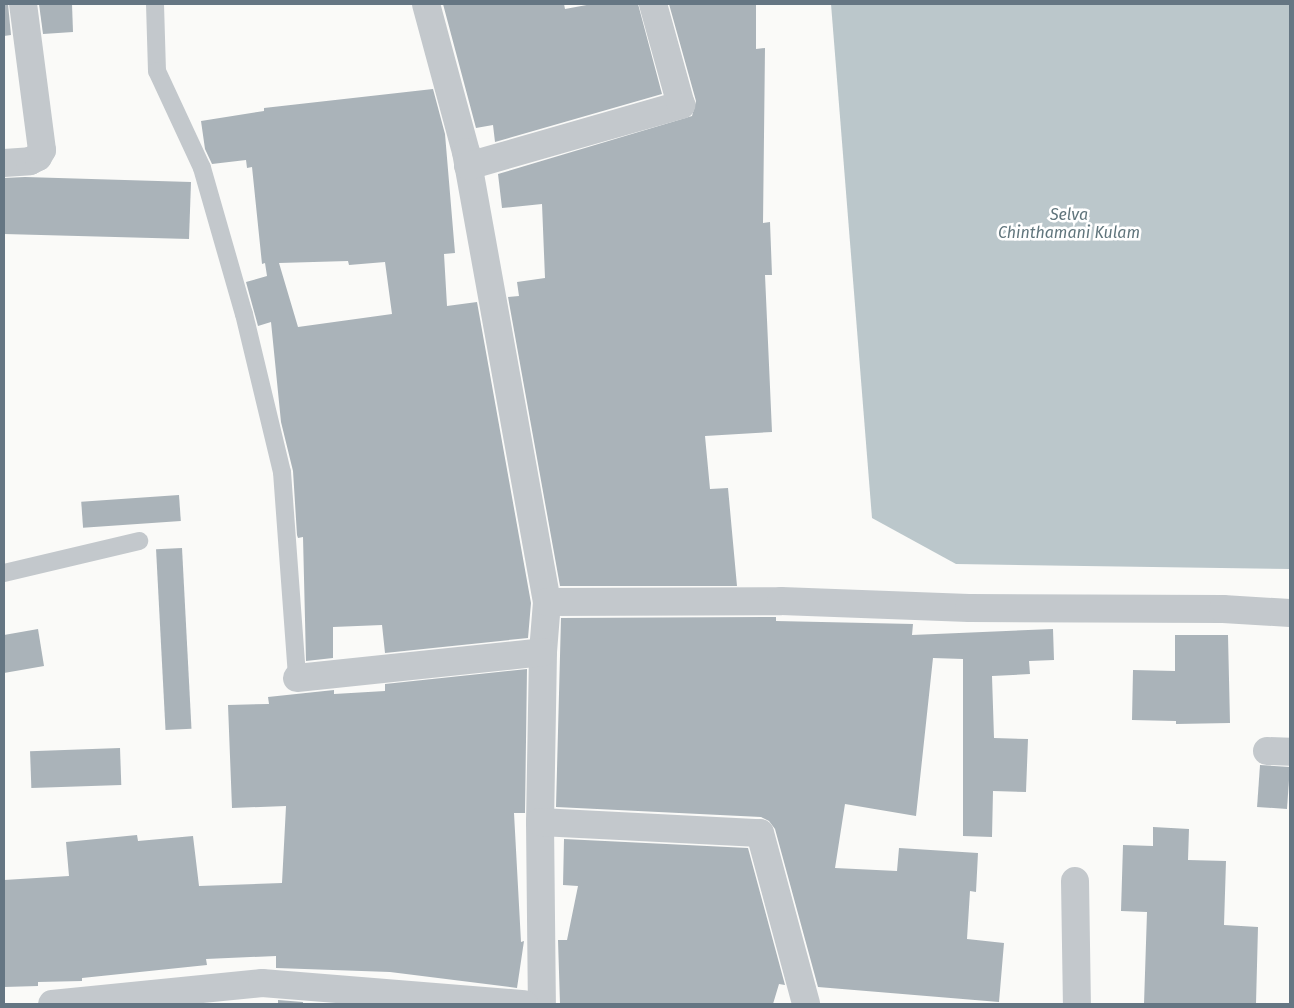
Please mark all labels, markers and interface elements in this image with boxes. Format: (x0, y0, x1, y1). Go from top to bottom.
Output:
water label: Selva Chinthamani Kulam (998, 205, 1140, 243)

